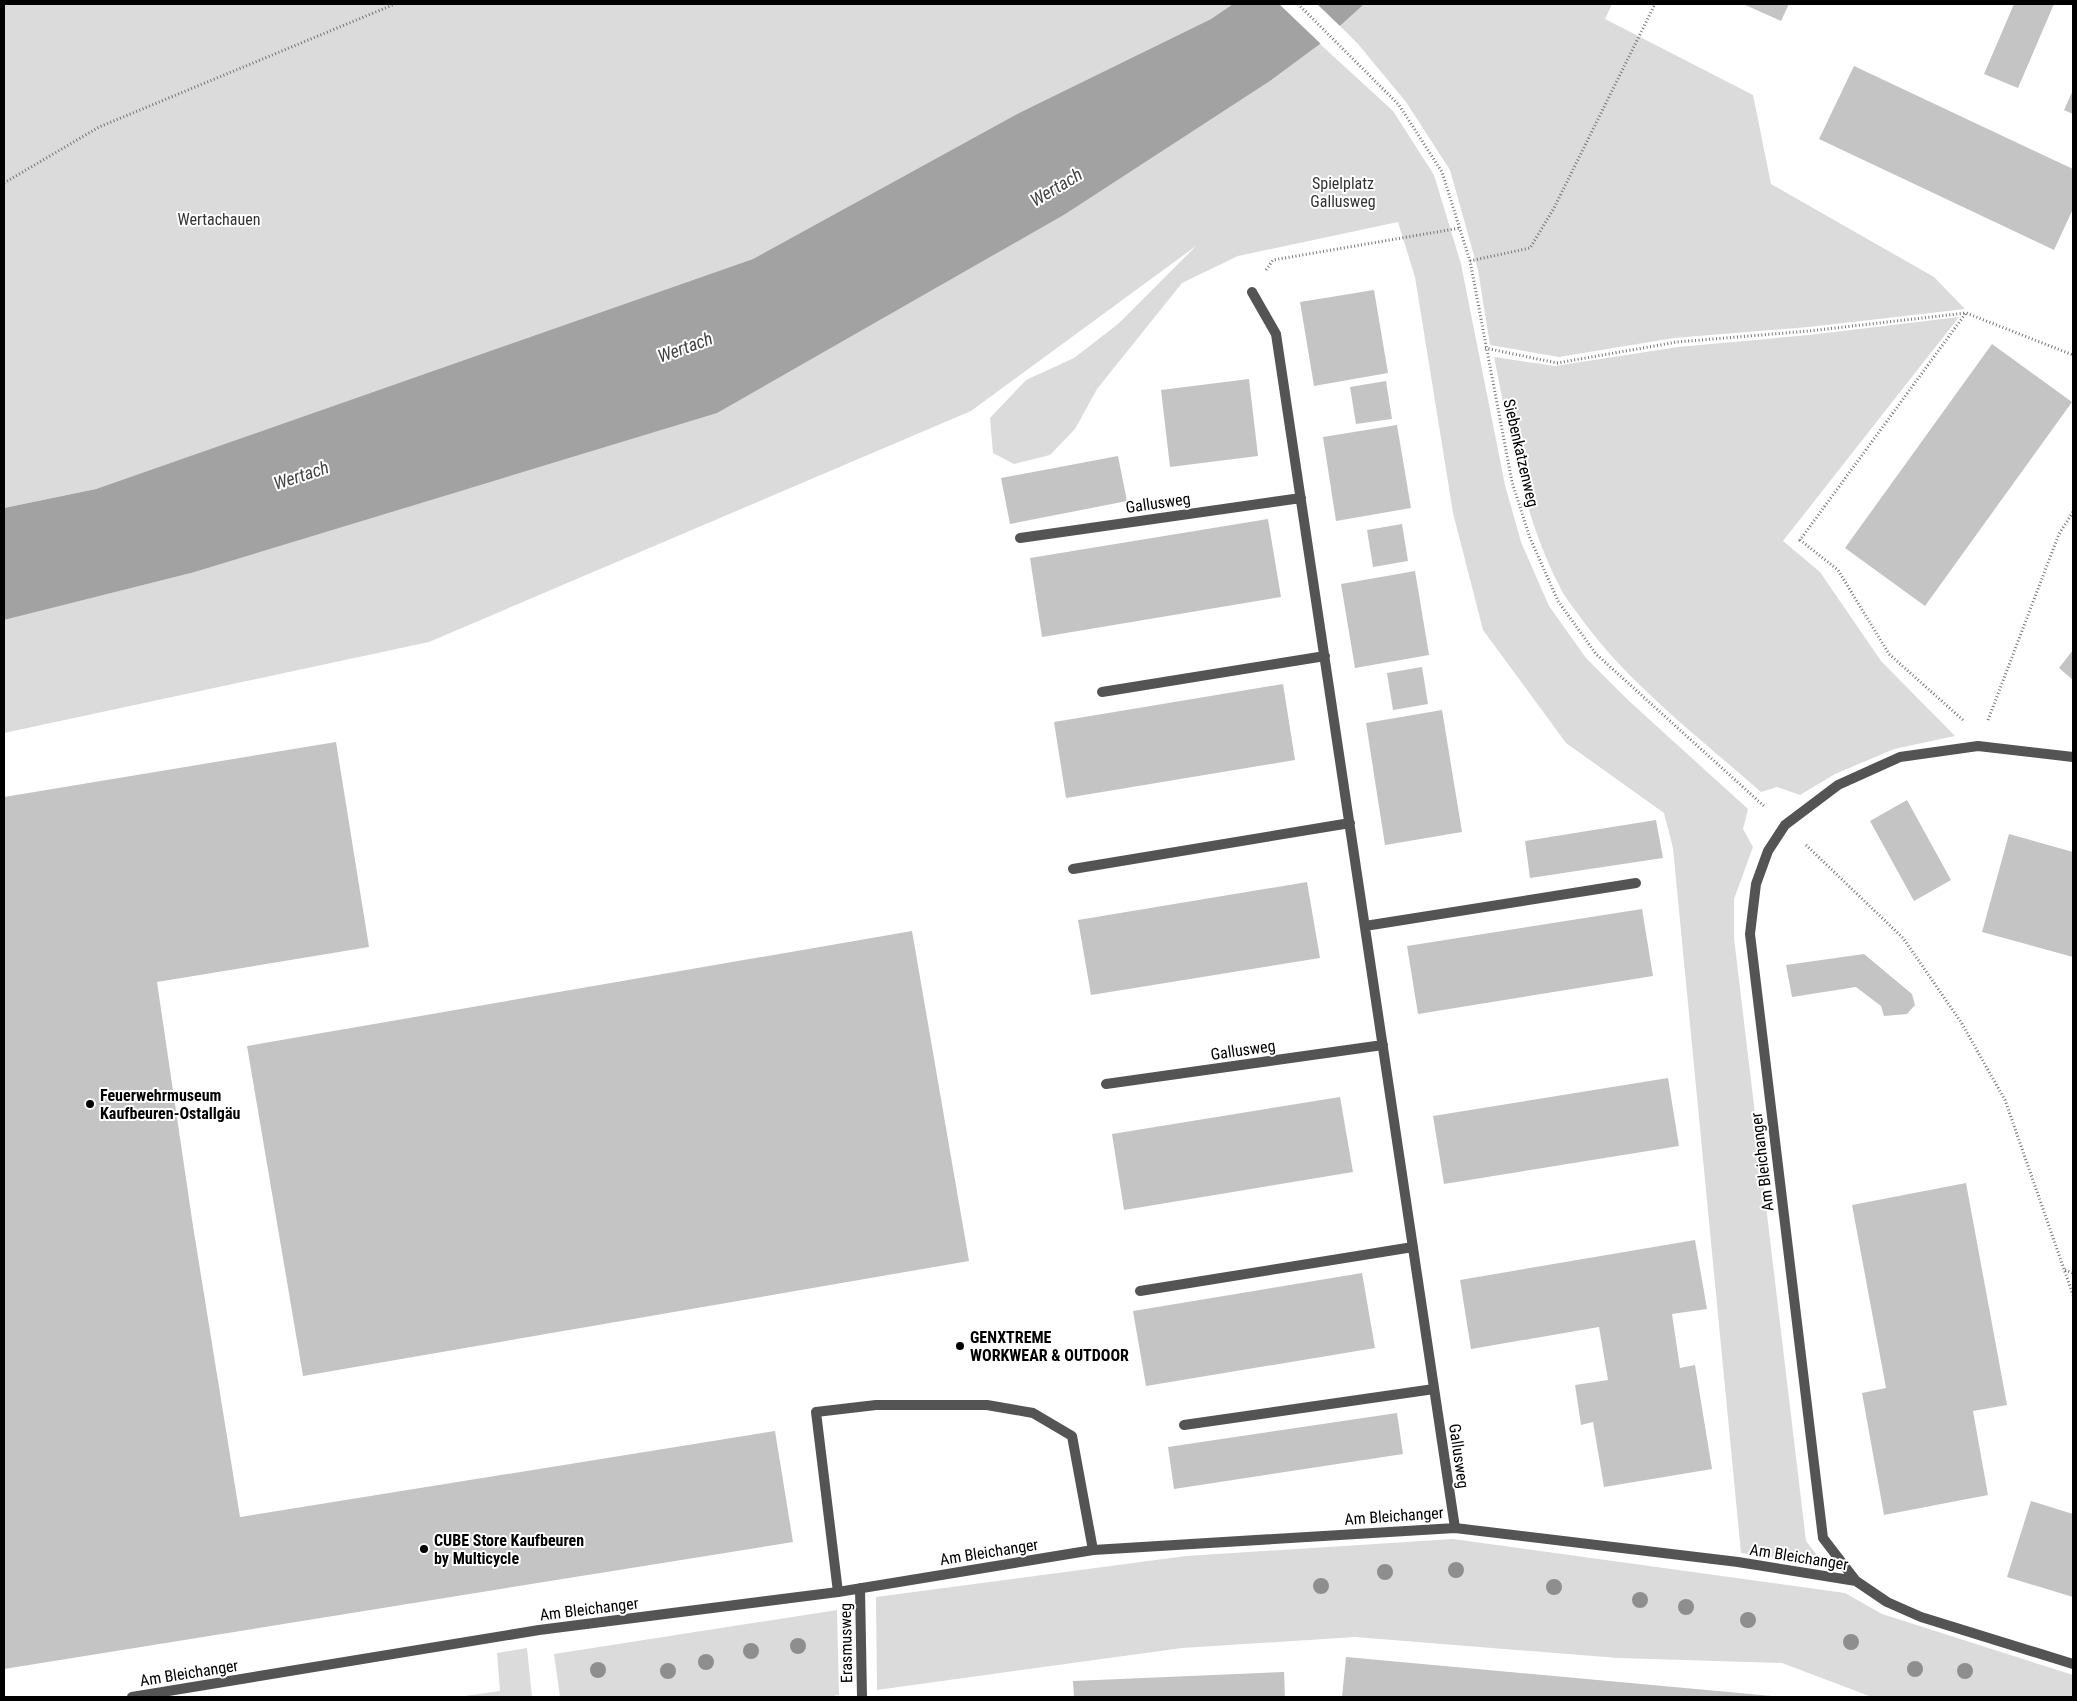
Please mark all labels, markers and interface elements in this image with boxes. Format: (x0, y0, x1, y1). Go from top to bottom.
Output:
water label: Wertach (1026, 163, 1086, 211)
park label: Spielplatz Gallusweg (1310, 174, 1376, 211)
park label: Wertachauen (178, 210, 260, 229)
water label: Wertach (655, 327, 715, 367)
street label: Siebenkatzenweg (1499, 397, 1543, 509)
water label: Wertach (271, 456, 331, 494)
street label: Gallusweg (1124, 489, 1192, 517)
street label: Gallusweg (1209, 1036, 1277, 1064)
place label: Feuerwehrmuseum Kaufbeuren-Ostallgäu (100, 1086, 240, 1123)
marker: Feuerwehrmuseum Kaufbeuren-Ostallgäu (84, 1098, 96, 1110)
street label: Am Bleichanger (1747, 1111, 1777, 1212)
place label: GENXTREME WORKWEAR & OUTDOOR (970, 1328, 1129, 1365)
marker: GENXTREME WORKWEAR & OUTDOOR (954, 1340, 966, 1352)
street label: Gallusweg (1445, 1422, 1473, 1490)
street label: Am Bleichanger (1344, 1503, 1444, 1529)
place label: CUBE Store Kaufbeuren by Multicycle (434, 1531, 584, 1568)
street label: Am Bleichanger (938, 1535, 1040, 1569)
street label: Am Bleichanger (1748, 1540, 1850, 1574)
marker: CUBE Store Kaufbeuren by Multicycle (418, 1543, 430, 1555)
street label: Am Bleichanger (539, 1594, 640, 1624)
street label: Erasmusweg (836, 1603, 856, 1683)
street label: Am Bleichanger (138, 1656, 240, 1690)

